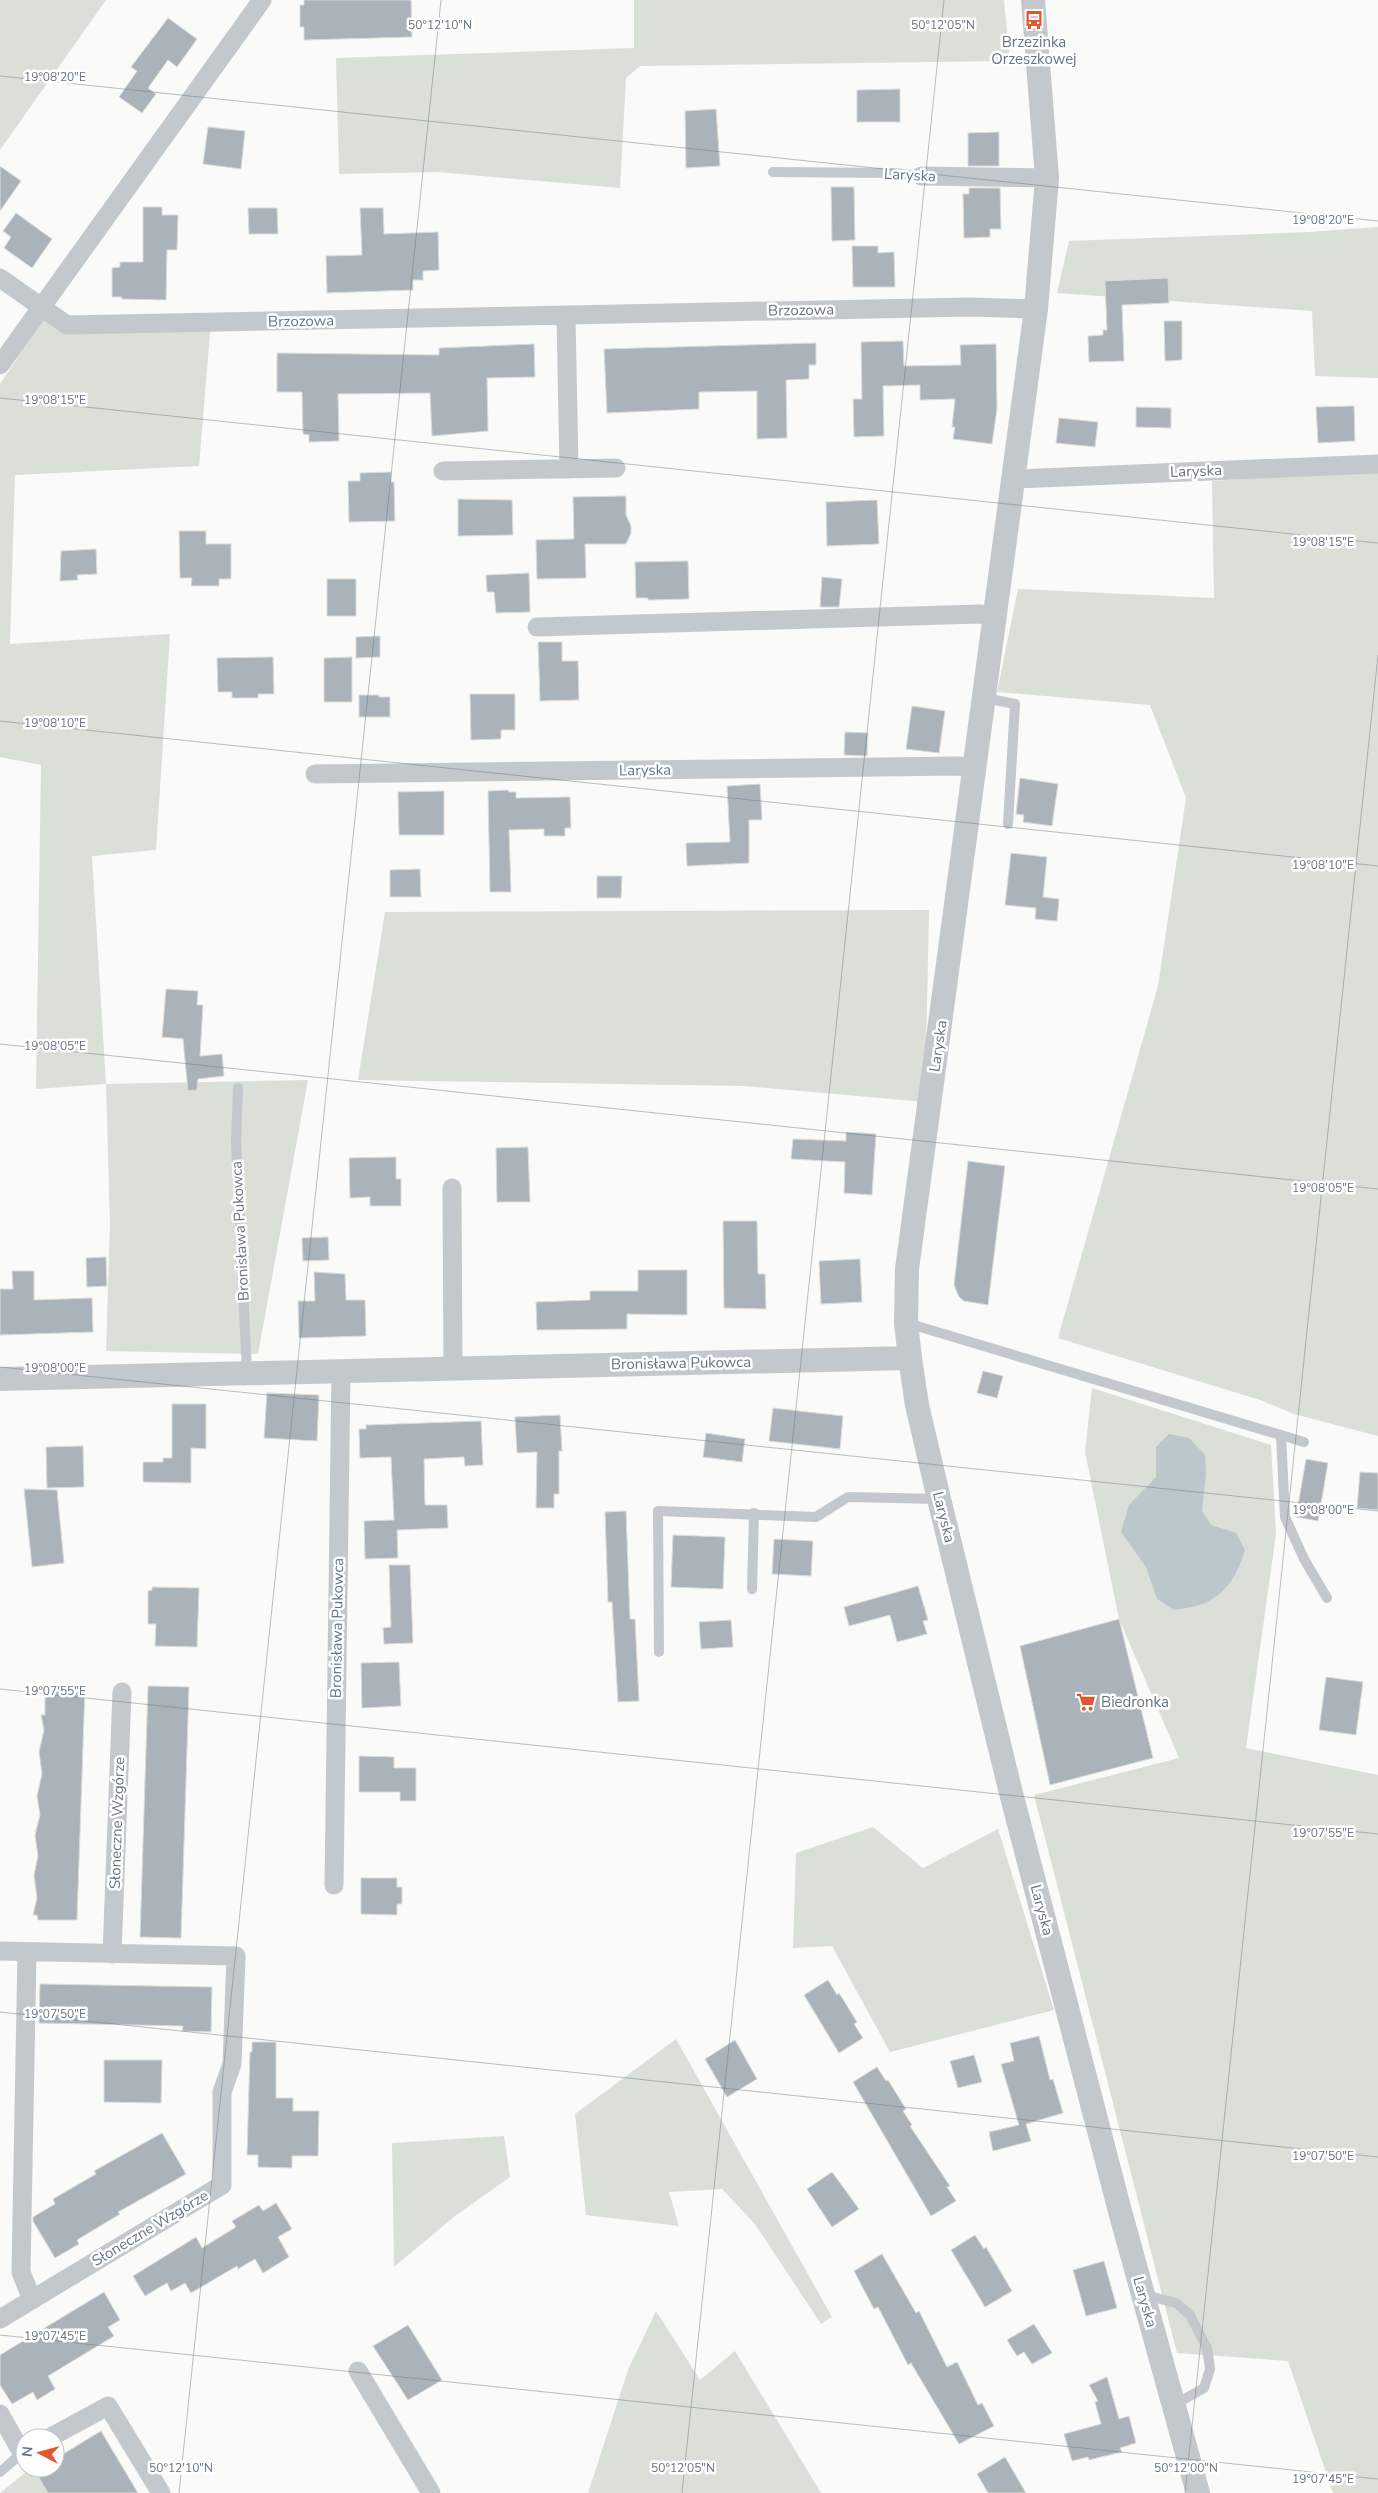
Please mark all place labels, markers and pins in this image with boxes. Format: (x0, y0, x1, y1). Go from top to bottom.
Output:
bus stop icon: Brzezinka Orzeszkowej (1023, 9, 1045, 31)
place label: Brzezinka Orzeszkowej (991, 32, 1077, 69)
supermarket icon: Biedronka (1075, 1691, 1097, 1713)
place label: Biedronka (1101, 1692, 1169, 1712)

